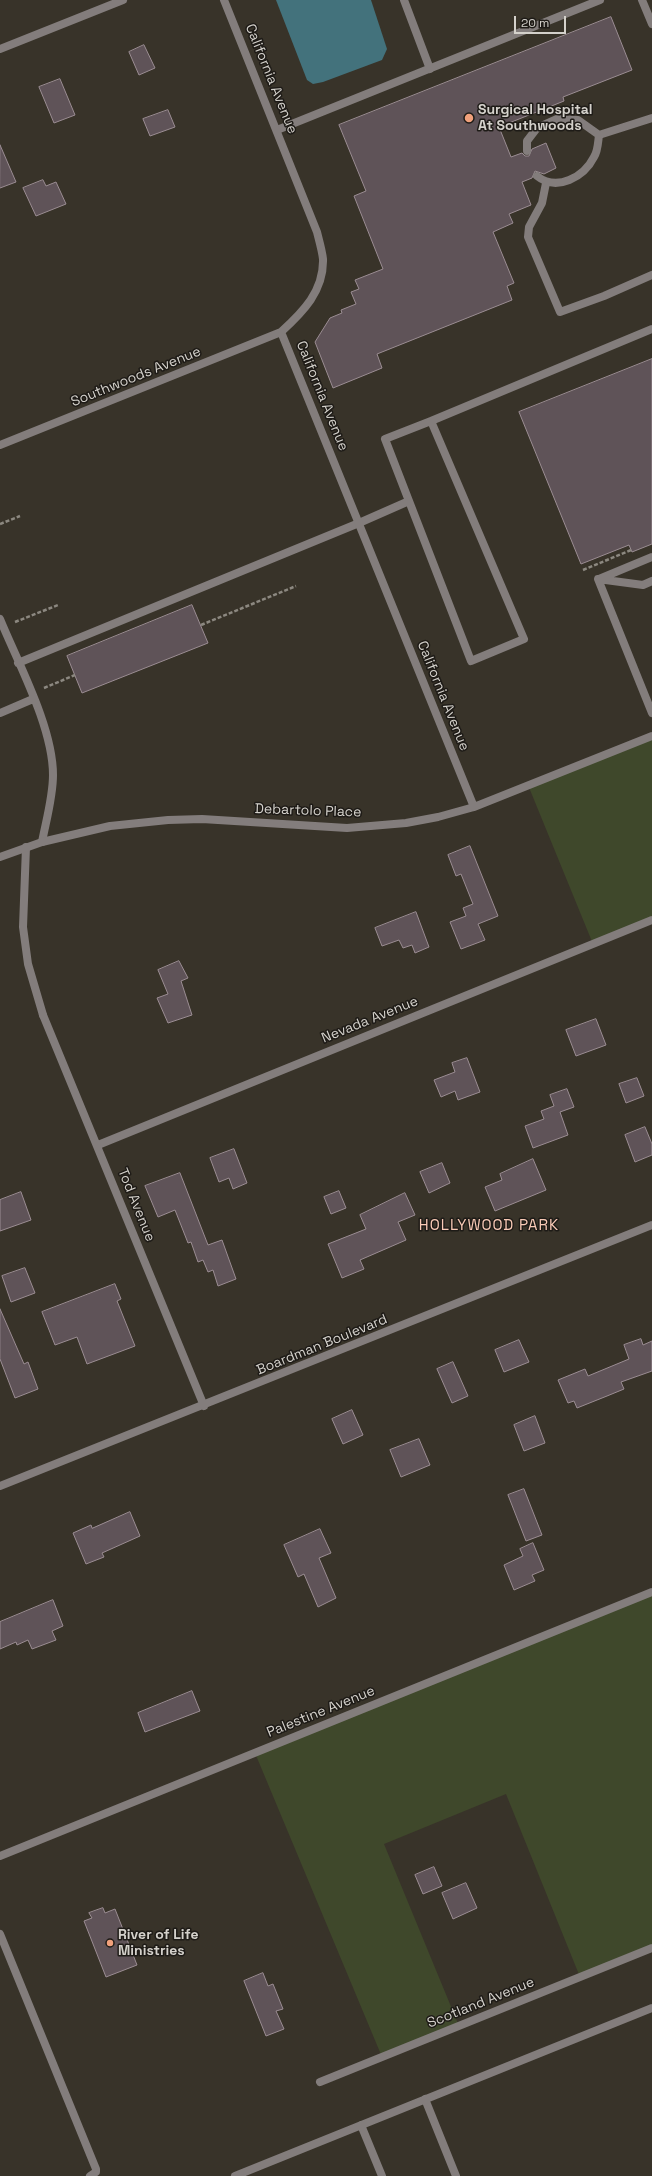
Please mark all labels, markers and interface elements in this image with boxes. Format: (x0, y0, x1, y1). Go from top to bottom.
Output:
scale bar (516, 8, 568, 34)
text: 20 m (521, 15, 549, 31)
street label: California Avenue (241, 22, 301, 136)
place label: Surgical Hospital At Southwoods (478, 102, 593, 134)
marker: Surgical Hospital At Southwoods (463, 112, 475, 124)
street label: California Avenue (292, 339, 352, 453)
street label: Southwoods Avenue (69, 343, 203, 411)
street label: California Avenue (413, 639, 473, 753)
street label: Debartolo Place (254, 801, 362, 821)
street label: Nevada Avenue (319, 993, 421, 1047)
street label: Tod Avenue (114, 1166, 158, 1244)
district label: HOLLYWOOD PARK (419, 1217, 559, 1235)
street label: Boardman Boulevard (254, 1311, 390, 1379)
street label: Palestine Avenue (265, 1683, 377, 1741)
place label: River of Life Ministries (118, 1927, 198, 1960)
marker: River of Life Ministries (105, 1938, 115, 1948)
street label: Scotland Avenue (425, 1974, 537, 2032)

